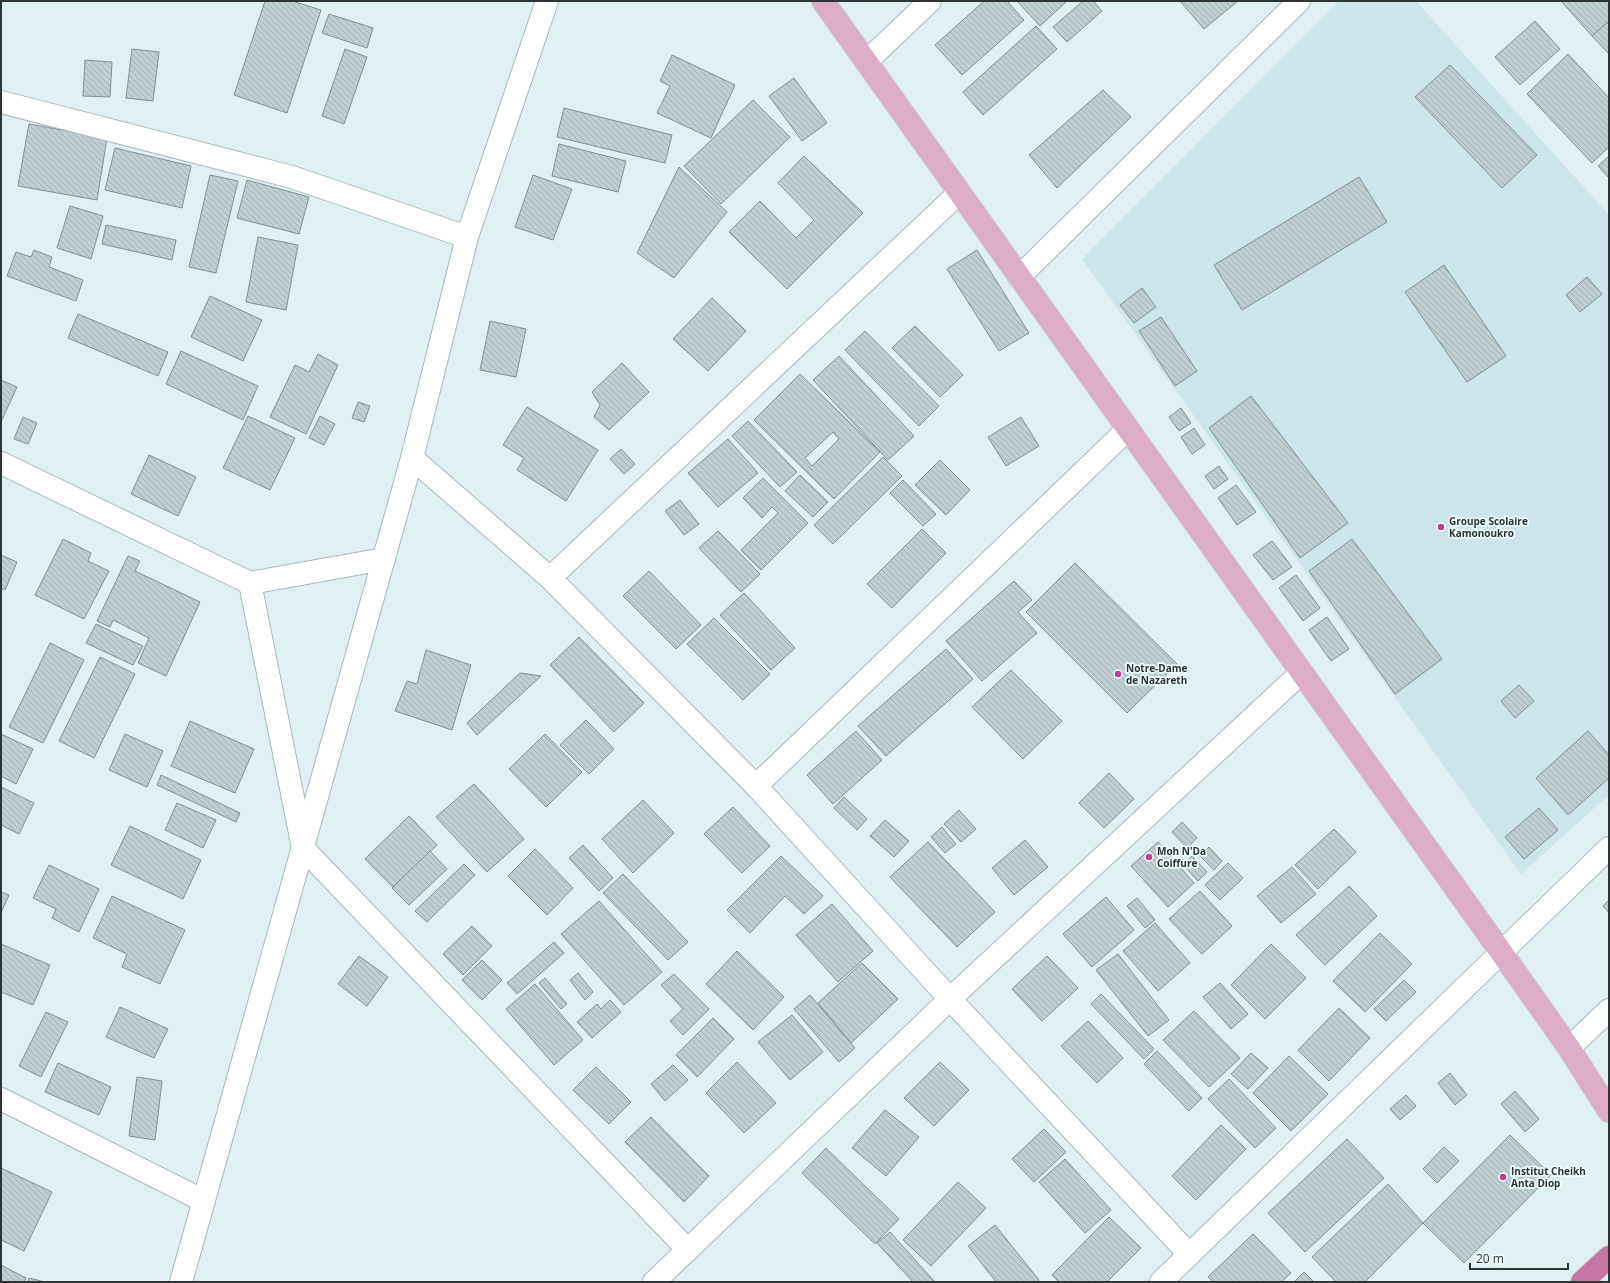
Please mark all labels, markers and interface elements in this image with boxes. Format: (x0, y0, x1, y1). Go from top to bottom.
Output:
place label: Groupe Scolaire Kamonoukro (1449, 514, 1528, 540)
marker: Groupe Scolaire Kamonoukro (1436, 522, 1446, 532)
place label: Notre-Dame de Nazareth (1126, 661, 1188, 687)
marker: Notre-Dame de Nazareth (1113, 669, 1123, 679)
place label: Moh N'Da Coiffure (1157, 844, 1206, 870)
marker: Moh N'Da Coiffure (1144, 852, 1154, 862)
place label: Institut Cheikh Anta Diop (1511, 1164, 1586, 1190)
marker: Institut Cheikh Anta Diop (1498, 1172, 1508, 1182)
scale bar (1470, 1245, 1568, 1271)
text: 20 m (1476, 1250, 1504, 1267)

